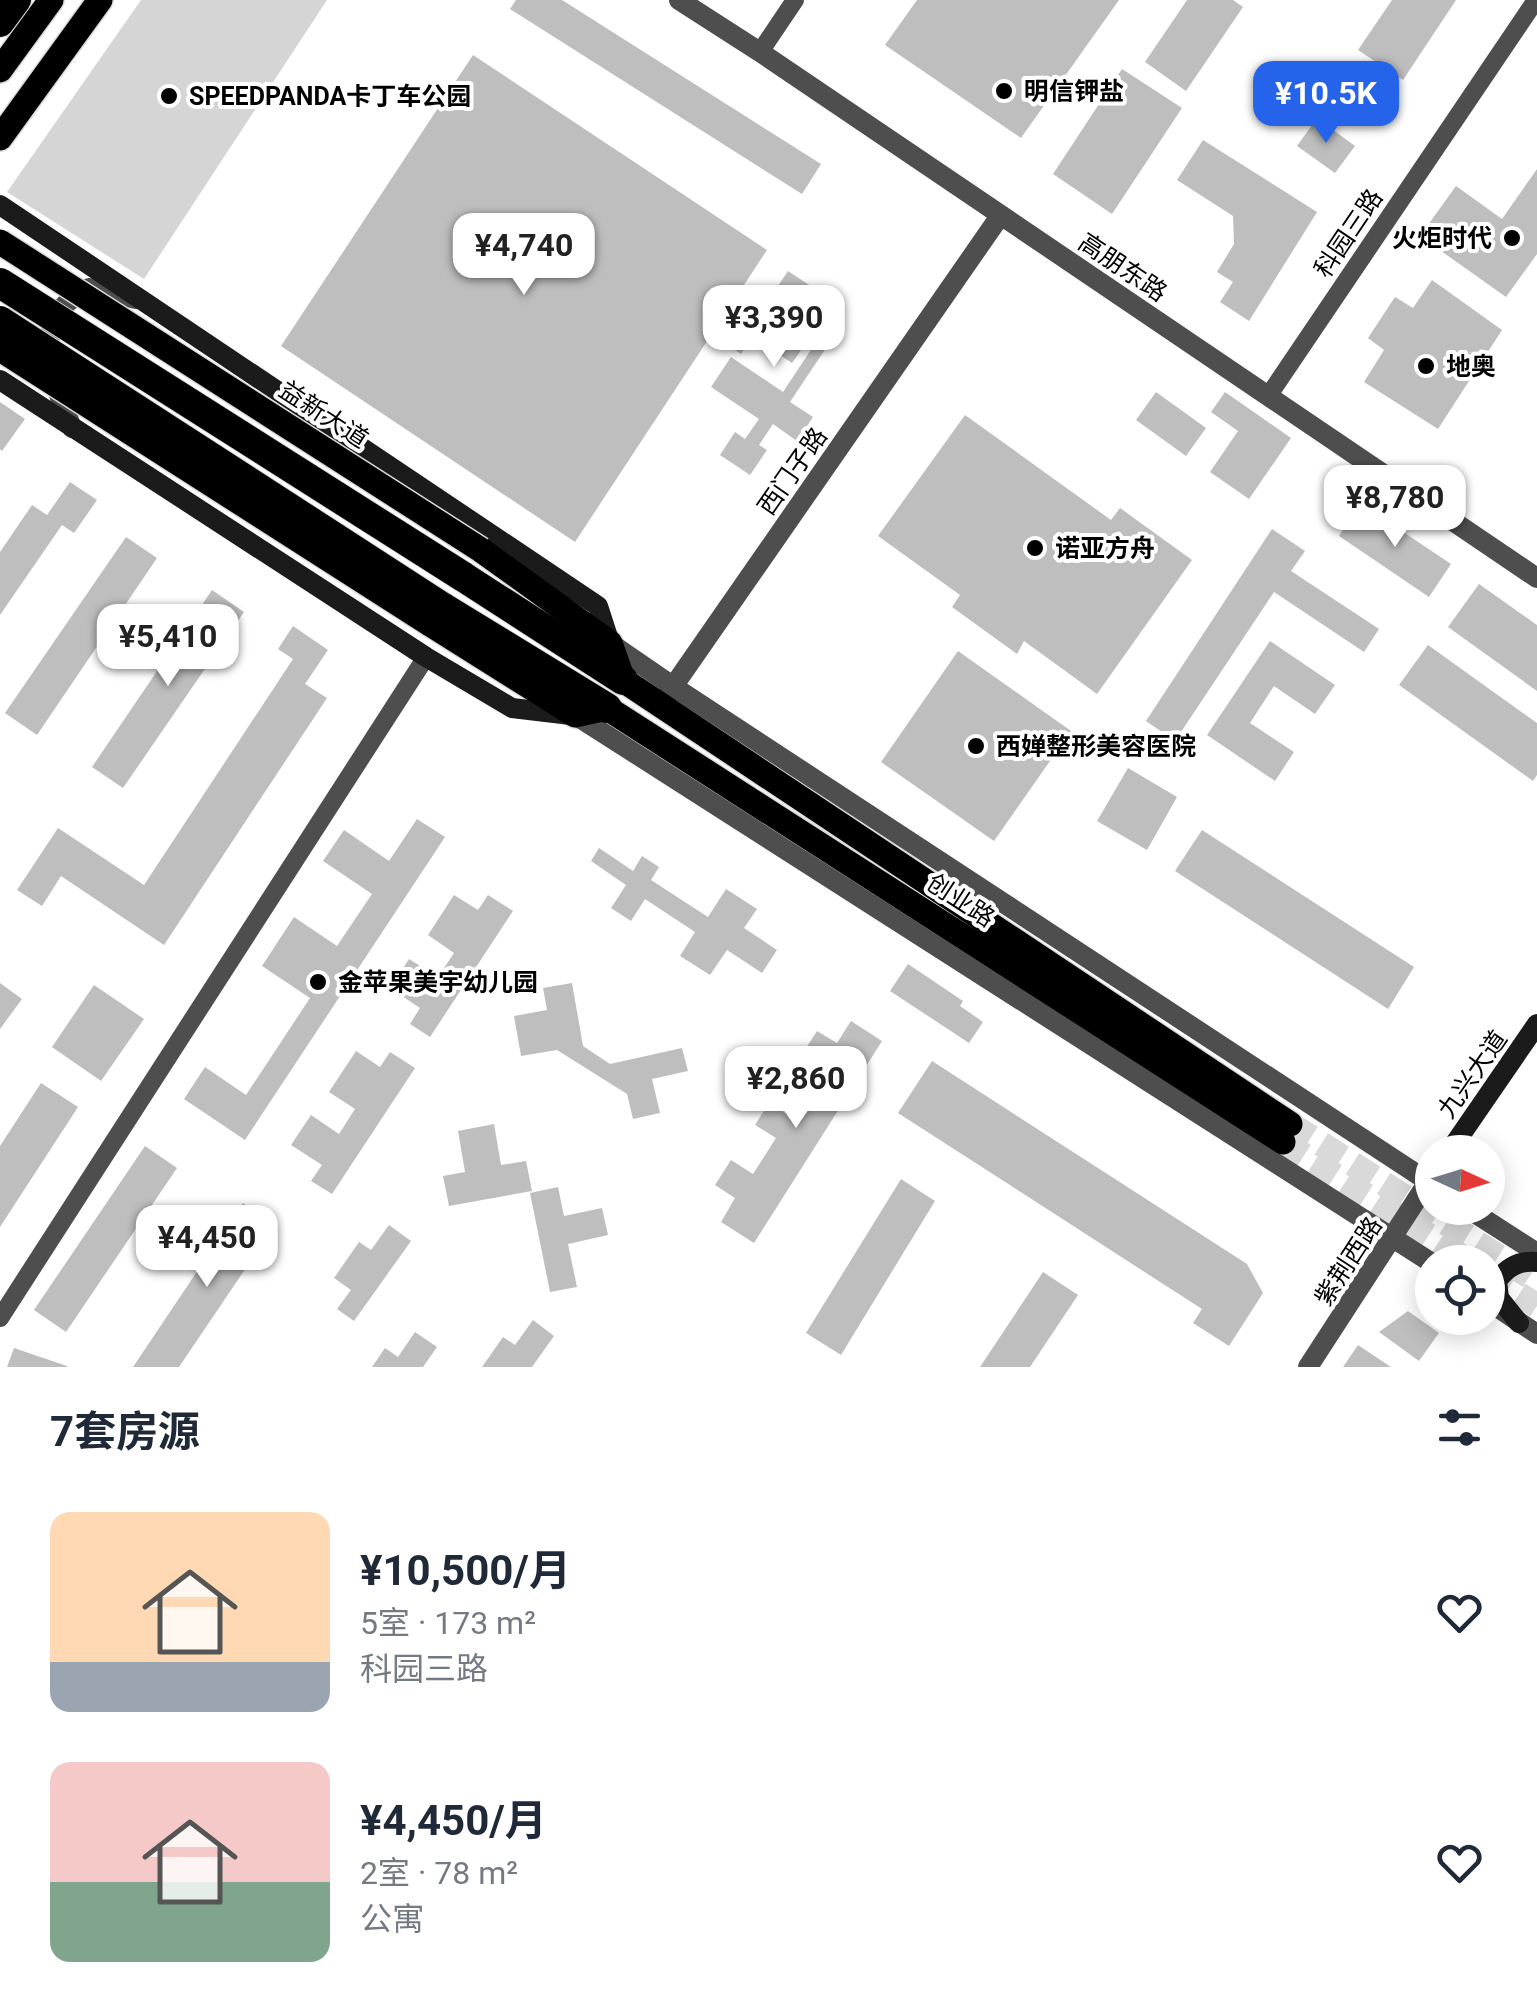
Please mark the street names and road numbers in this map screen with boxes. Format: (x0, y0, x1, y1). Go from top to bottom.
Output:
street label: 科园三路 (1308, 184, 1388, 283)
street label: 高朋东路 (1073, 227, 1172, 307)
street label: 益新大道 (274, 375, 374, 454)
street label: 西门子路 (752, 422, 833, 521)
street label: 创业路 (921, 868, 1000, 933)
street label: 九兴大道 (1432, 1025, 1513, 1124)
street label: 紫荆西路 (1309, 1211, 1388, 1311)

